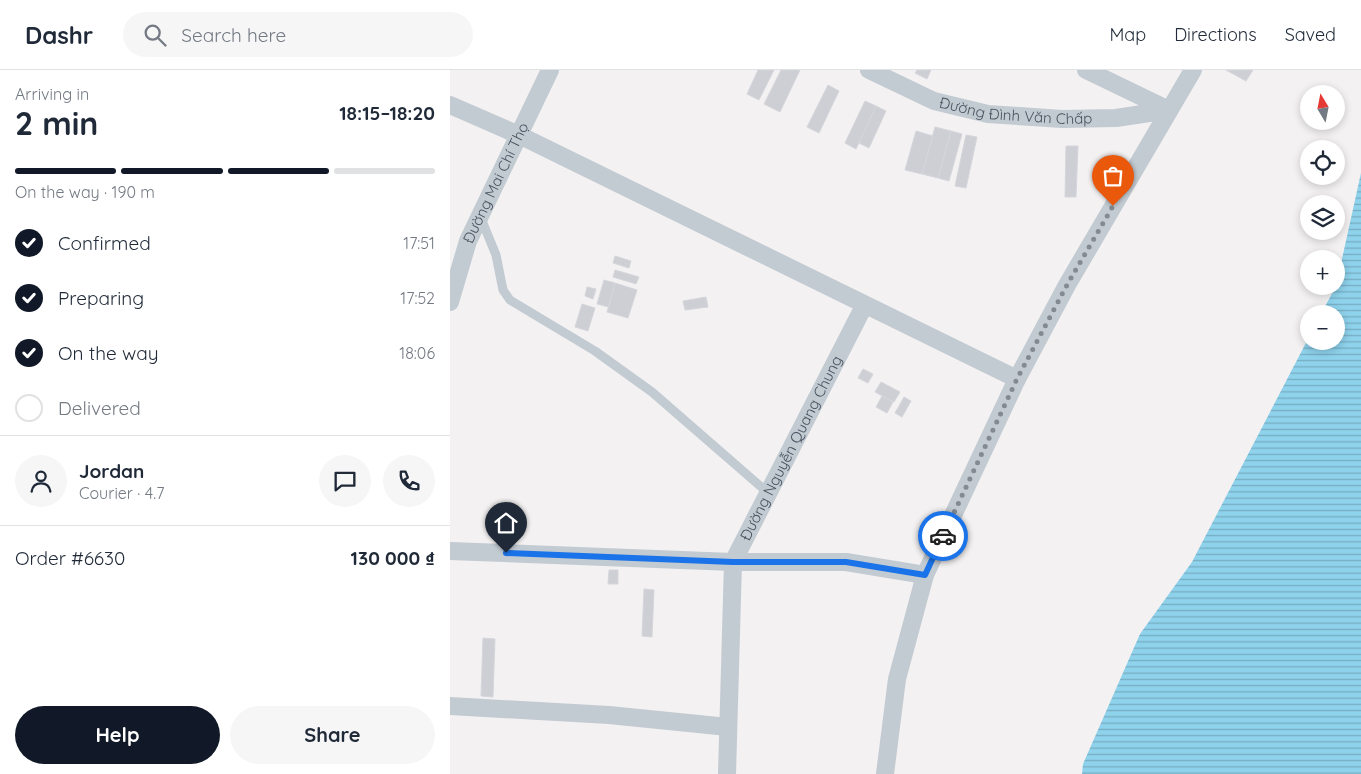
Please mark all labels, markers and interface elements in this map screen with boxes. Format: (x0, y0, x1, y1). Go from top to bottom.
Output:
search box (123, 12, 473, 57)
text: Dashr (25, 20, 93, 50)
icon: search (141, 21, 169, 49)
text: Search here (181, 23, 286, 47)
text: Map (1109, 23, 1146, 46)
text: Directions (1174, 23, 1257, 46)
text: Saved (1285, 23, 1336, 46)
text: Arriving in (15, 84, 89, 104)
north arrow (1300, 85, 1345, 130)
map controls (1300, 85, 1345, 350)
street label: Đường Đình Văn Chấp (938, 93, 1092, 128)
text: 18:15–18:20 (339, 101, 435, 125)
text: 2 min (15, 103, 98, 143)
street label: Đường Mai Chí Thọ (458, 119, 532, 246)
button: locate (1300, 140, 1345, 185)
pin (1092, 155, 1134, 206)
icon: bag (1099, 162, 1127, 190)
text: On the way · 190 m (15, 182, 155, 202)
button: layers (1300, 195, 1345, 240)
icon: check (15, 229, 43, 257)
text: Confirmed (58, 231, 151, 255)
text: 17:51 (403, 233, 435, 253)
button: + (1300, 250, 1345, 295)
icon: check (15, 284, 43, 312)
text: Preparing (58, 286, 144, 310)
text: 17:52 (400, 288, 435, 308)
button: − (1300, 305, 1345, 350)
icon: check (15, 339, 43, 367)
text: On the way (58, 341, 159, 365)
text: 18:06 (399, 343, 435, 363)
street label: Đường Nguyễn Quang Chung (736, 352, 846, 544)
text: Delivered (58, 396, 141, 420)
button: person (15, 455, 67, 507)
button: chat (319, 455, 371, 507)
button: phone (383, 455, 435, 507)
text: Jordan (79, 459, 144, 483)
text: Courier · 4.7 (79, 483, 164, 503)
pin (485, 502, 527, 553)
icon: home (492, 509, 520, 537)
courier (918, 511, 968, 561)
icon: car (929, 522, 957, 550)
text: Order #6630 (15, 546, 125, 570)
text: 130 000 ₫ (351, 546, 435, 570)
button: Help (15, 706, 220, 764)
button: Share (230, 706, 435, 764)

